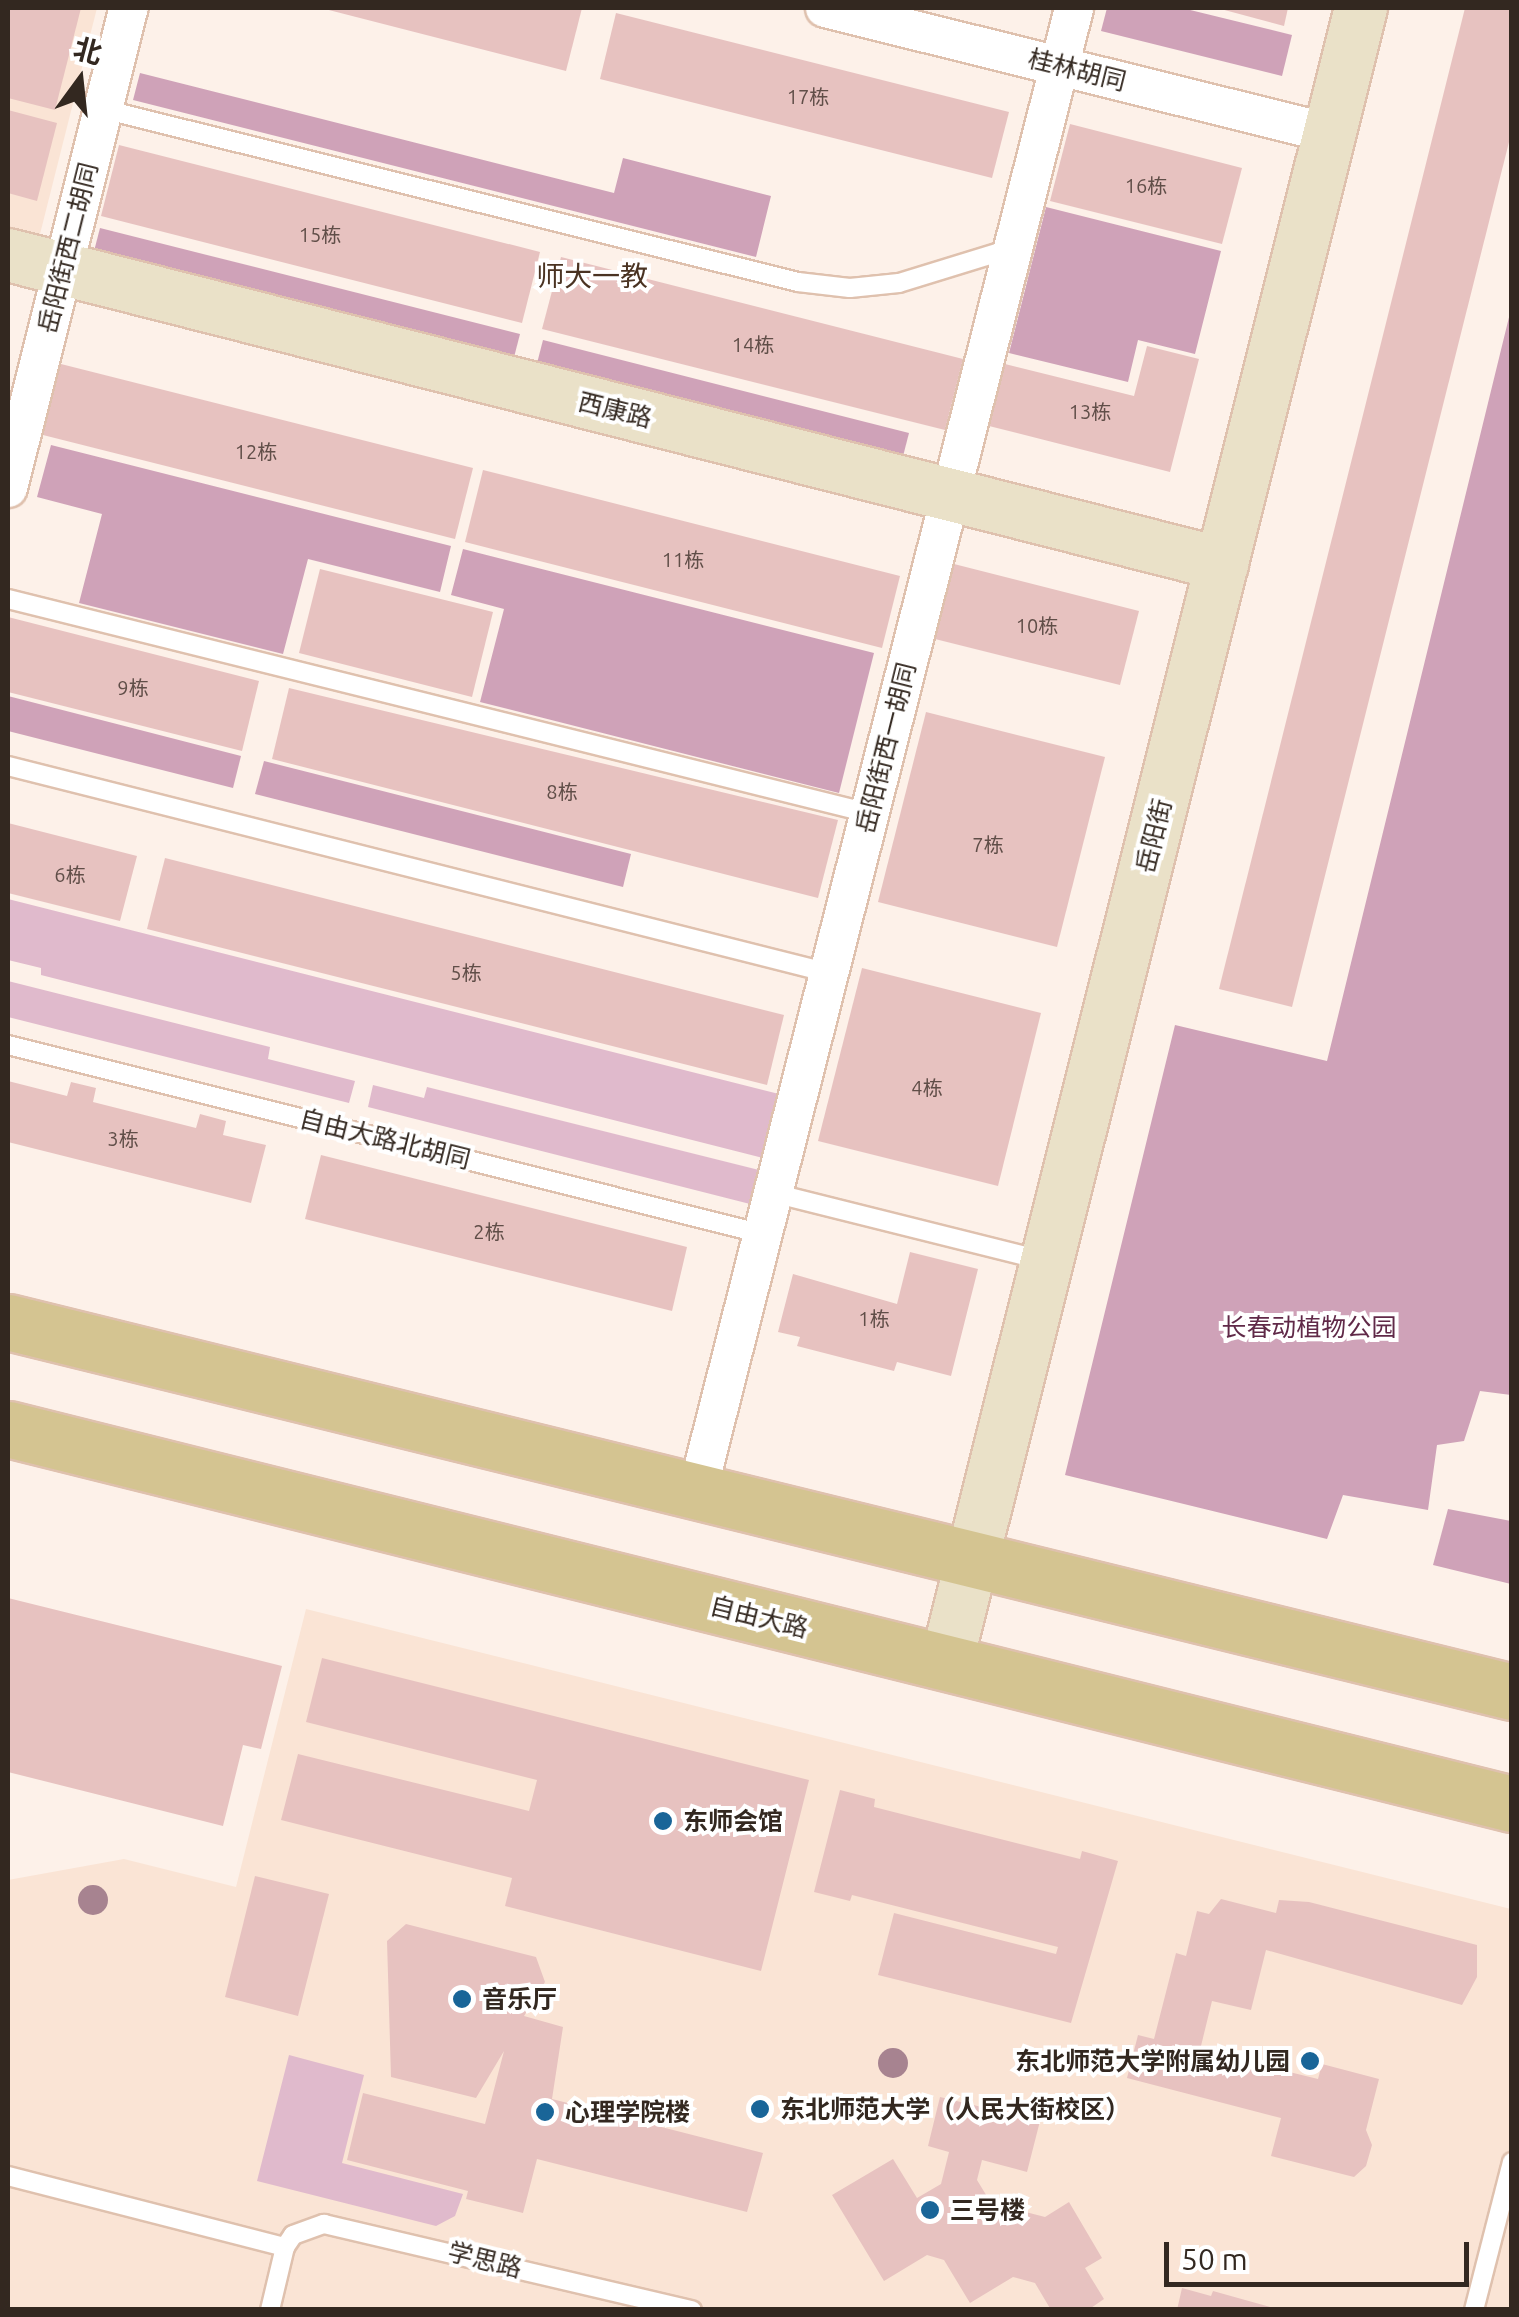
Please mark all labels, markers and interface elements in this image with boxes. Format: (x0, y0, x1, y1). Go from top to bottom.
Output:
north arrow (30, 30, 130, 130)
text: 北 (70, 32, 105, 69)
street label: 桂林胡同 (1025, 43, 1129, 97)
house number: 17栋 (787, 84, 829, 108)
street label: 岳阳街西二胡同 (32, 159, 104, 337)
house number: 16栋 (1125, 173, 1167, 197)
house number: 15栋 (299, 222, 341, 246)
district label: 师大一教 (536, 259, 648, 293)
house number: 14栋 (732, 332, 774, 356)
street label: 西康路 (575, 386, 655, 434)
house number: 13栋 (1069, 399, 1111, 423)
house number: 12栋 (235, 439, 277, 463)
house number: 11栋 (662, 547, 704, 571)
house number: 10栋 (1016, 613, 1058, 637)
street label: 岳阳街西一胡同 (850, 659, 922, 837)
house number: 9栋 (117, 675, 149, 699)
house number: 8栋 (546, 779, 578, 803)
street label: 岳阳街 (1130, 796, 1178, 876)
house number: 7栋 (972, 832, 1004, 856)
house number: 6栋 (54, 862, 86, 886)
house number: 5栋 (450, 960, 482, 984)
house number: 4栋 (911, 1075, 943, 1099)
street label: 自由大路北胡同 (296, 1103, 474, 1175)
house number: 3栋 (107, 1126, 139, 1150)
house number: 2栋 (473, 1219, 505, 1243)
house number: 1栋 (858, 1306, 890, 1330)
park label: 长春动植物公园 (1222, 1312, 1396, 1342)
street label: 自由大路 (707, 1590, 811, 1644)
place label: 东师会馆 (683, 1806, 783, 1836)
marker: 东师会馆 (652, 1810, 674, 1832)
place label: 音乐厅 (482, 1984, 557, 2014)
marker: 音乐厅 (451, 1988, 473, 2010)
place label: 东北师范大学附属幼儿园 (1015, 2046, 1290, 2076)
marker: 东北师范大学附属幼儿园 (1299, 2050, 1321, 2072)
place label: 东北师范大学（人民大街校区） (780, 2094, 1130, 2124)
place label: 心理学院楼 (565, 2097, 690, 2127)
marker: 东北师范大学（人民大街校区） (749, 2098, 771, 2120)
marker: 心理学院楼 (534, 2101, 556, 2123)
place label: 三号楼 (950, 2195, 1025, 2225)
marker: 三号楼 (919, 2199, 941, 2221)
scale bar (1169, 2222, 1474, 2284)
street label: 学思路 (445, 2236, 525, 2284)
text: 50 m (1181, 2242, 1248, 2276)

